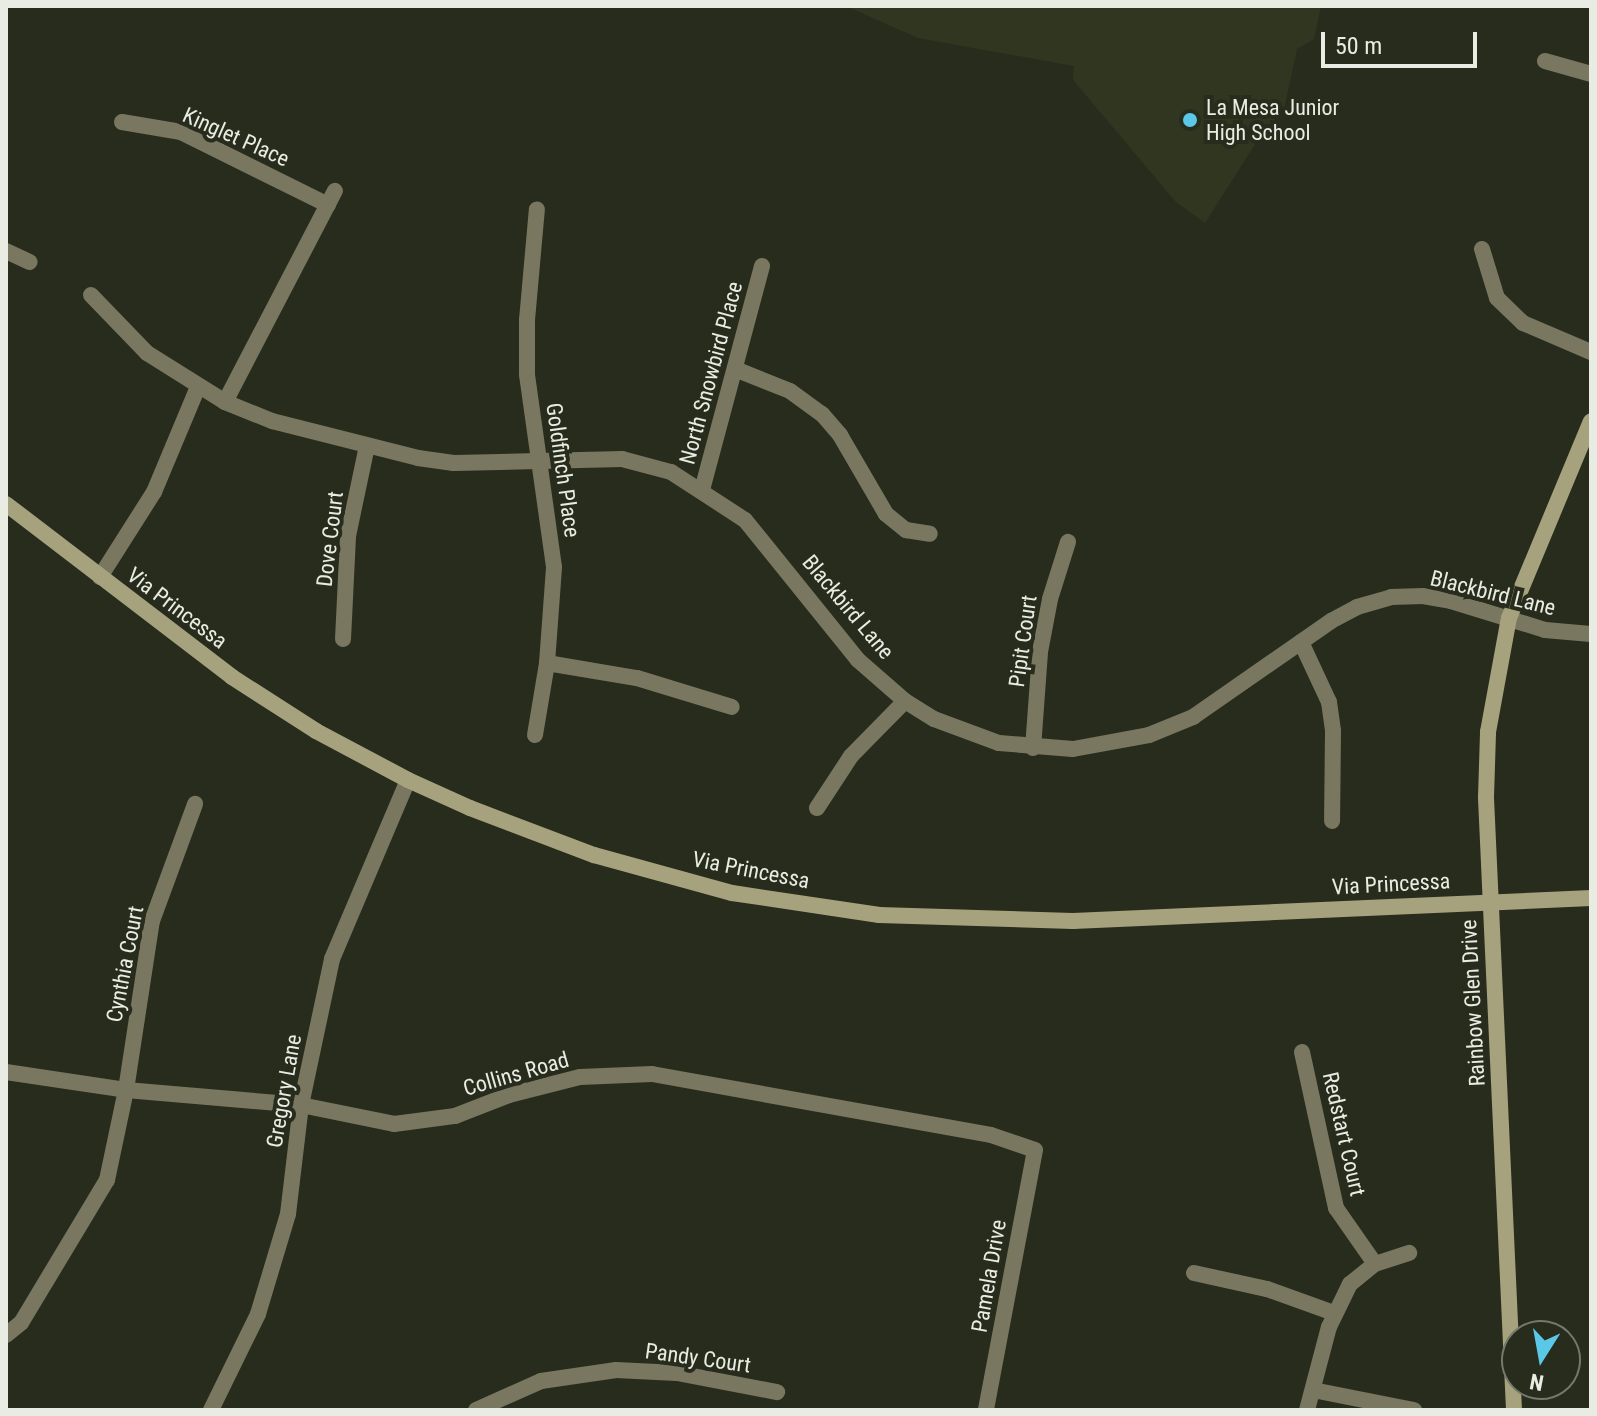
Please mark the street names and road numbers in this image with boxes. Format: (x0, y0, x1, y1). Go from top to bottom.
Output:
street label: Kinglet Place (179, 102, 293, 172)
street label: North Snowbird Place (674, 279, 748, 467)
street label: Goldfinch Place (540, 401, 586, 539)
street label: Dove Court (311, 490, 349, 588)
street label: Blackbird Lane (797, 549, 899, 665)
street label: Via Princessa (122, 562, 232, 654)
street label: Blackbird Lane (1428, 565, 1558, 621)
street label: Pipit Court (1003, 593, 1043, 689)
street label: Via Princessa (690, 846, 812, 894)
street label: Via Princessa (1331, 868, 1451, 900)
street label: Cynthia Court (101, 904, 149, 1024)
street label: Rainbow Glen Drive (1455, 919, 1491, 1087)
street label: Gregory Lane (261, 1032, 307, 1150)
street label: Collins Road (460, 1046, 572, 1102)
street label: Redstart Court (1317, 1069, 1371, 1199)
street label: Pamela Drive (966, 1218, 1012, 1334)
street label: Pandy Court (644, 1338, 752, 1378)

